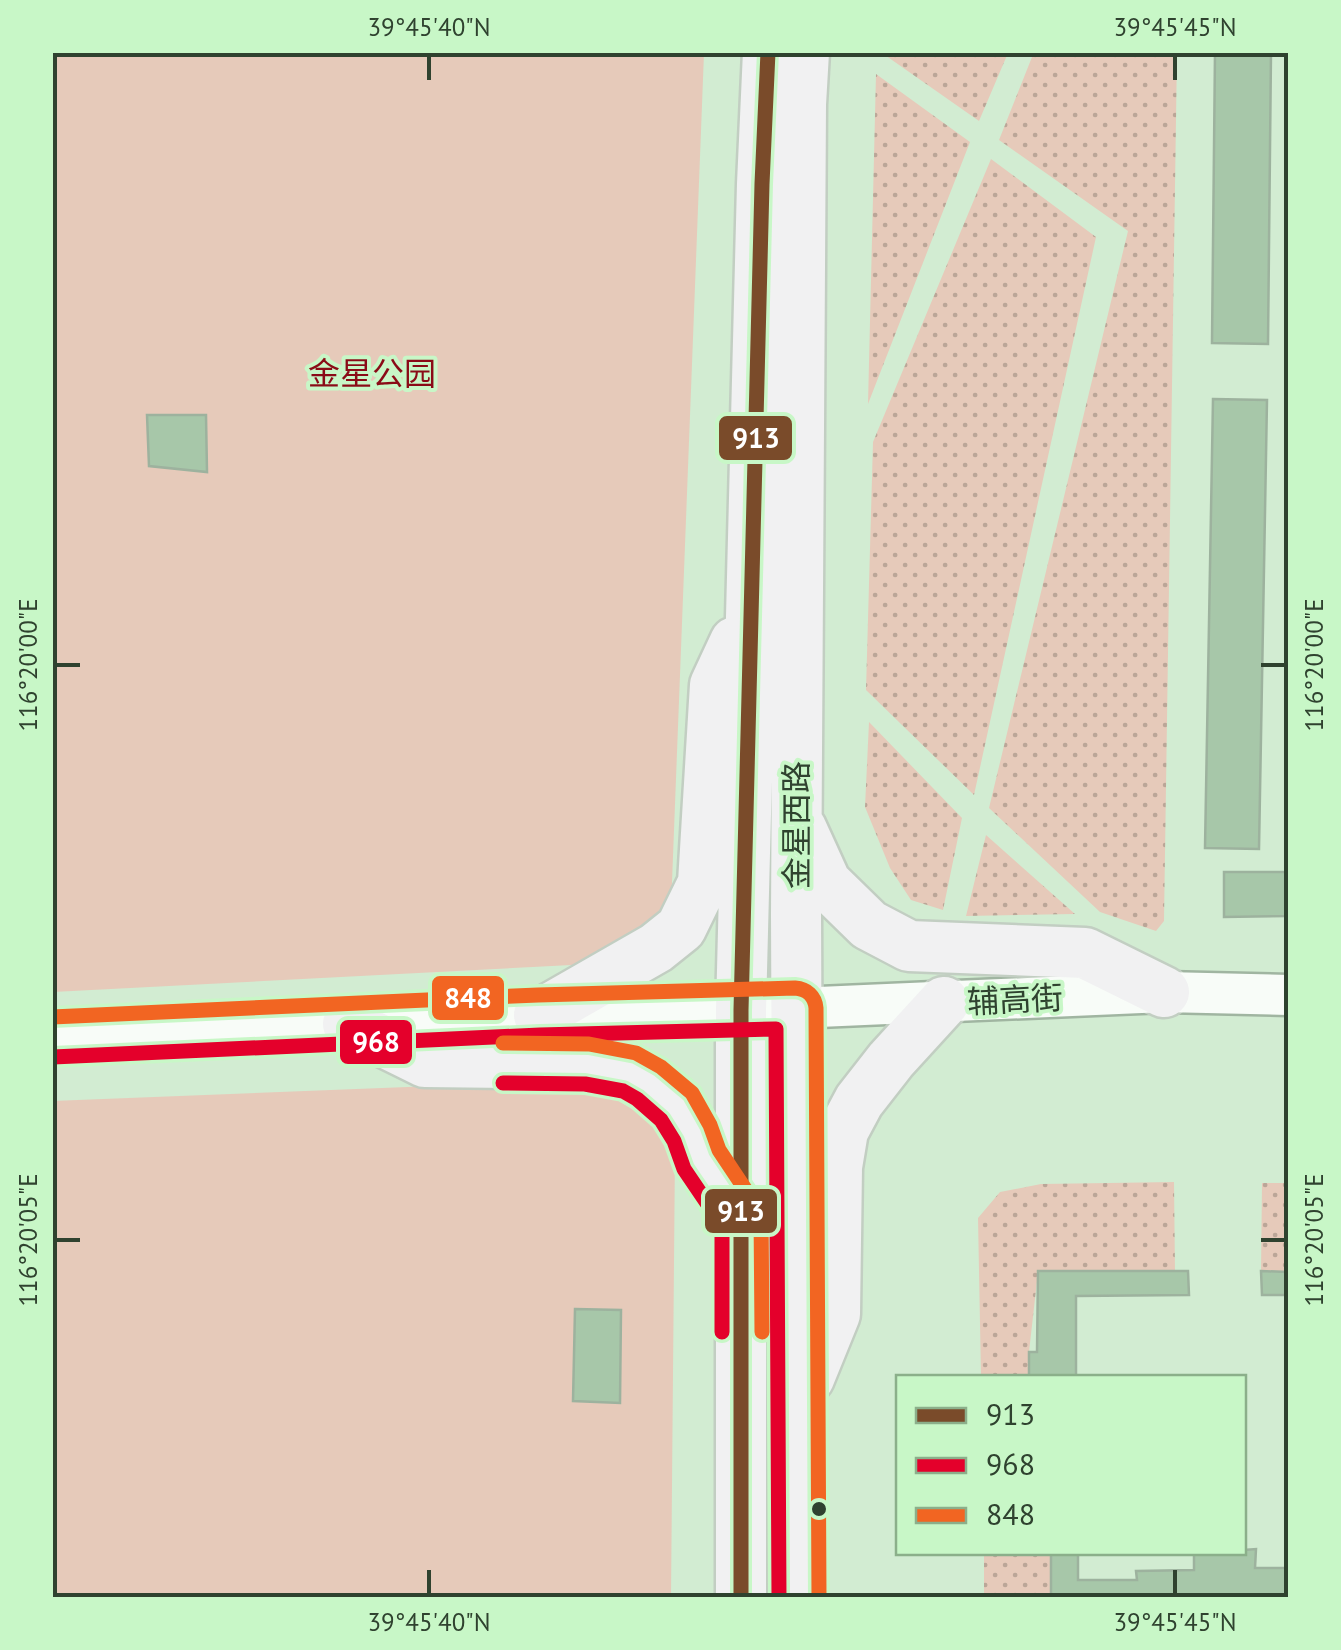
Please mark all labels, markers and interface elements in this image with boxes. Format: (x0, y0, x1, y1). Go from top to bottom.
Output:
text: 39°45'40"N (367, 11, 491, 43)
text: 39°45'45"N (1113, 11, 1237, 43)
park label: 金星公园 (308, 352, 436, 394)
line badge: 913 (717, 414, 794, 462)
text: 913 (732, 419, 780, 456)
text: 116°20'00"E (12, 598, 44, 732)
text: 116°20'00"E (1298, 598, 1330, 732)
street label: 金星西路 (775, 761, 817, 889)
line badge: 848 (430, 974, 506, 1022)
street label: 辅高街 (966, 976, 1064, 1022)
text: 848 (444, 979, 492, 1016)
line badge: 968 (338, 1018, 414, 1066)
text: 968 (352, 1023, 400, 1060)
text: 116°20'05"E (12, 1173, 44, 1307)
text: 116°20'05"E (1298, 1173, 1330, 1307)
line badge: 913 (703, 1187, 779, 1235)
text: 913 (717, 1192, 765, 1229)
legend (896, 1375, 1246, 1555)
text: 913 (986, 1394, 1035, 1433)
text: 968 (986, 1444, 1035, 1483)
text: 848 (986, 1494, 1035, 1533)
unlabelled marker (809, 1499, 829, 1519)
text: 39°45'40"N (367, 1606, 491, 1638)
text: 39°45'45"N (1113, 1606, 1237, 1638)

